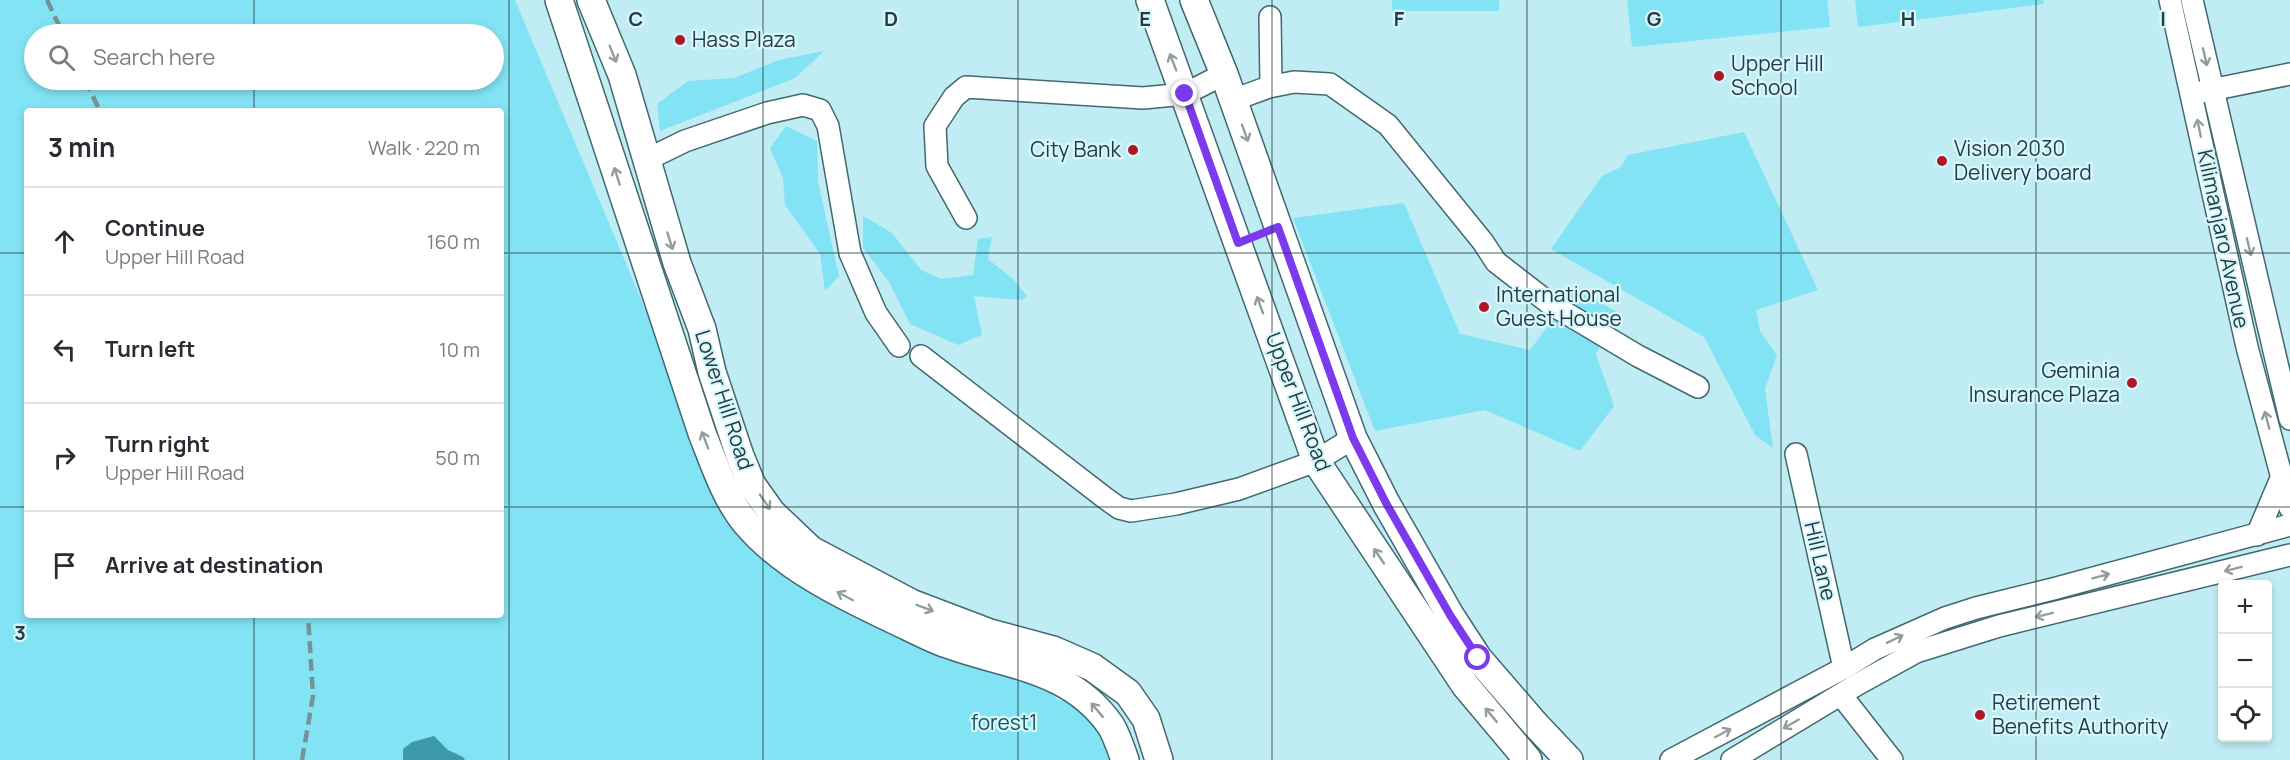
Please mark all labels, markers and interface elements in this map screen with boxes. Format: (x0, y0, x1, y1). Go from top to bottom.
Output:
text: C (629, 5, 643, 32)
text: D (884, 5, 898, 32)
text: E (1139, 5, 1151, 32)
text: F (1394, 5, 1405, 32)
text: G (1647, 5, 1662, 32)
text: H (1901, 5, 1915, 32)
text: I (2160, 5, 2166, 32)
search box (24, 24, 504, 90)
place label: Hass Plaza (692, 25, 796, 53)
marker: Hass Plaza (673, 33, 687, 47)
icon: search (45, 41, 78, 74)
text: Search here (93, 42, 215, 72)
one-way arrow (609, 44, 620, 63)
one-way arrow (2200, 47, 2211, 66)
place label: Upper Hill School (1731, 49, 1824, 101)
one-way arrow (1167, 54, 1178, 72)
marker: Upper Hill School (1712, 69, 1726, 83)
route end (1171, 80, 1197, 106)
one-way arrow (2193, 118, 2204, 138)
one-way arrow (1241, 123, 1252, 142)
text: 3 min (48, 129, 115, 165)
text: Walk · 220 m (368, 134, 480, 161)
place label: Vision 2030 Delivery board (1954, 134, 2092, 186)
place label: City Bank (1030, 135, 1122, 163)
marker: City Bank (1126, 143, 1140, 157)
street label: Kilimanjaro Avenue (2191, 147, 2257, 331)
marker: Vision 2030 Delivery board (1935, 154, 1949, 168)
one-way arrow (611, 167, 622, 186)
text: Continue (105, 213, 205, 243)
icon: ahead (48, 225, 81, 258)
text: 160 m (427, 228, 480, 255)
one-way arrow (665, 231, 676, 250)
one-way arrow (2243, 237, 2255, 256)
text: Upper Hill Road (105, 243, 245, 270)
place label: International Guest House (1496, 280, 1622, 332)
one-way arrow (1254, 296, 1265, 315)
marker: International Guest House (1477, 300, 1491, 314)
street label: Lower Hill Road (689, 326, 761, 473)
street label: Upper Hill Road (1260, 328, 1338, 475)
icon: left (48, 333, 81, 366)
text: Turn left (105, 334, 195, 364)
text: 10 m (439, 336, 480, 363)
place label: Geminia Insurance Plaza (1969, 356, 2120, 408)
marker: Geminia Insurance Plaza (2125, 376, 2139, 390)
one-way arrow (2261, 411, 2272, 430)
text: Turn right (105, 429, 210, 459)
one-way arrow (699, 432, 710, 450)
icon: right (48, 441, 81, 474)
text: 50 m (435, 444, 480, 471)
text: Upper Hill Road (105, 459, 245, 486)
one-way arrow (758, 493, 771, 509)
street label: Hill Lane (1798, 518, 1844, 603)
one-way arrow (1373, 548, 1385, 564)
icon: arrive (48, 549, 81, 582)
text: Arrive at destination (105, 550, 323, 580)
one-way arrow (2224, 563, 2243, 575)
one-way arrow (2091, 570, 2110, 582)
map controls (2218, 580, 2272, 742)
button: + (2218, 580, 2272, 634)
one-way arrow (837, 590, 854, 602)
one-way arrow (915, 603, 934, 614)
one-way arrow (2034, 609, 2053, 621)
text: 3 (14, 619, 26, 646)
one-way arrow (1885, 633, 1903, 644)
button: − (2218, 634, 2272, 688)
route start (1464, 644, 1490, 670)
place label: Retirement Benefits Authority (1992, 688, 2169, 740)
button: locate (2218, 688, 2272, 742)
one-way arrow (1091, 702, 1104, 718)
one-way arrow (1484, 707, 1497, 723)
park label: forest1 (971, 708, 1037, 736)
marker: Retirement Benefits Authority (1973, 708, 1987, 722)
one-way arrow (1782, 719, 1799, 731)
one-way arrow (1713, 727, 1731, 738)

